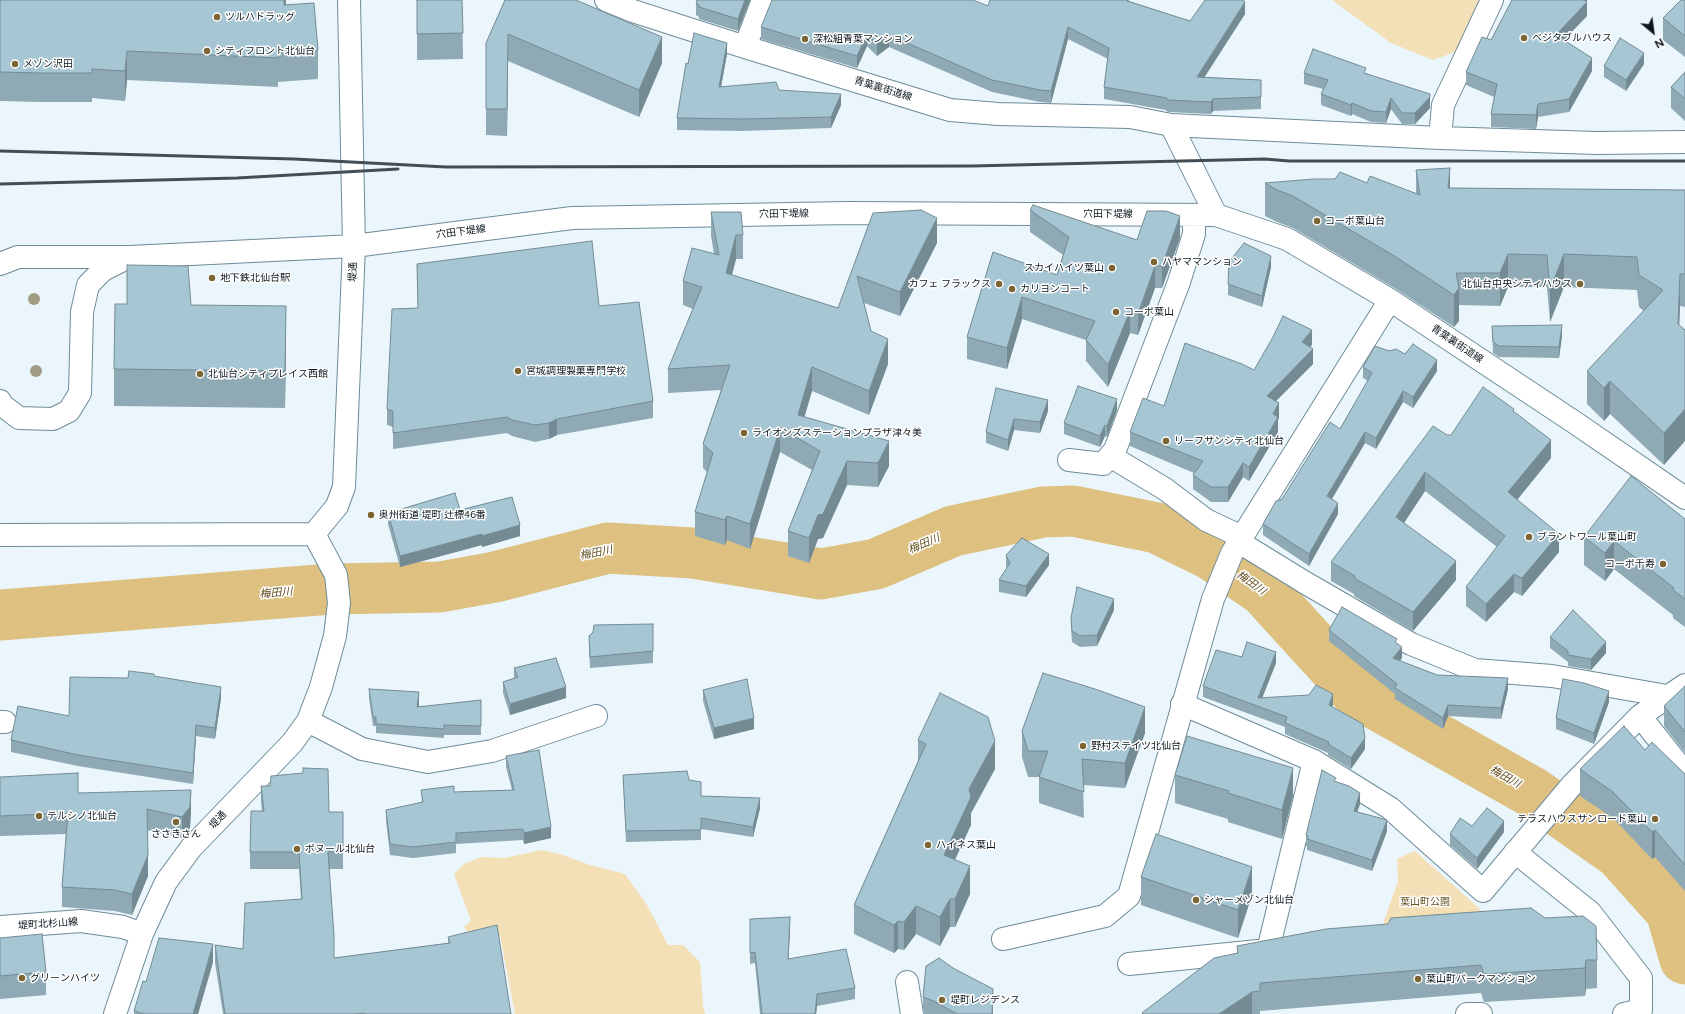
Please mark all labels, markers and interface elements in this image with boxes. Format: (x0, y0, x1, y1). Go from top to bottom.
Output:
place label: ツルハドラッグ (225, 11, 295, 23)
marker: ツルハドラッグ (212, 12, 222, 22)
north arrow (1633, 12, 1673, 52)
place label: ベジタブルハウス (1532, 32, 1612, 44)
place label: 深松組青葉マンション (813, 33, 913, 45)
marker: ベジタブルハウス (1519, 33, 1529, 43)
marker: 深松組青葉マンション (800, 34, 810, 44)
text: N (1652, 35, 1666, 51)
place label: シティフロント北仙台 (215, 45, 315, 57)
marker: シティフロント北仙台 (202, 46, 212, 56)
place label: メゾン沢田 (23, 58, 73, 70)
marker: メゾン沢田 (10, 59, 20, 69)
street label: 青葉裏街道線 (853, 74, 913, 104)
street label: 穴田下堤線 (759, 208, 809, 220)
street label: 穴田下堤線 (1083, 208, 1133, 220)
place label: コーポ葉山台 (1325, 215, 1385, 227)
marker: コーポ葉山台 (1312, 216, 1322, 226)
street label: 穴田下堤線 (435, 223, 487, 241)
place label: ハヤママンション (1162, 256, 1242, 268)
marker: ハヤママンション (1149, 257, 1159, 267)
street label: 堤通 (347, 262, 359, 282)
place label: スカイハイツ葉山 (1024, 262, 1104, 274)
marker: スカイハイツ葉山 (1107, 263, 1117, 273)
place label: 地下鉄北仙台駅 (220, 272, 290, 284)
marker: 地下鉄北仙台駅 (207, 273, 217, 283)
place label: カフェ フラックス (909, 278, 991, 290)
place label: 北仙台中央シティハウス (1462, 278, 1572, 290)
marker: カフェ フラックス (994, 279, 1004, 289)
marker: 北仙台中央シティハウス (1575, 279, 1585, 289)
place label: カリヨンコート (1020, 283, 1090, 295)
marker: カリヨンコート (1007, 284, 1017, 294)
place label: コーポ葉山 (1124, 306, 1174, 318)
marker: コーポ葉山 (1111, 307, 1121, 317)
street label: 青葉裏街道線 (1429, 322, 1485, 366)
place label: 宮城調理製菓専門学校 (526, 365, 626, 377)
marker: 宮城調理製菓専門学校 (513, 366, 523, 376)
place label: 北仙台シティプレイス西館 (208, 368, 328, 380)
marker: 北仙台シティプレイス西館 (195, 369, 205, 379)
place label: ライオンズステーションプラザ津々美 (752, 427, 922, 439)
marker: ライオンズステーションプラザ津々美 (739, 428, 749, 438)
place label: リーフサンシティ北仙台 (1174, 435, 1284, 447)
marker: リーフサンシティ北仙台 (1161, 436, 1171, 446)
place label: 奥州街道 堤町 辻標46番 (379, 509, 486, 521)
marker: 奥州街道 堤町 辻標46番 (366, 510, 376, 520)
water label: 梅田川 (906, 531, 942, 557)
place label: ブラントワール葉山町 (1537, 531, 1637, 543)
marker: ブラントワール葉山町 (1524, 532, 1534, 542)
water label: 梅田川 (579, 543, 613, 563)
place label: コーポ千寿 (1605, 558, 1655, 570)
marker: コーポ千寿 (1658, 559, 1668, 569)
water label: 梅田川 (1234, 568, 1268, 598)
water label: 梅田川 (259, 585, 293, 601)
place label: 野村ステイツ北仙台 (1091, 740, 1181, 752)
marker: 野村ステイツ北仙台 (1078, 741, 1088, 751)
water label: 梅田川 (1487, 763, 1523, 791)
street label: 堤通 (207, 809, 229, 831)
place label: テルシノ北仙台 (47, 810, 117, 822)
marker: テルシノ北仙台 (34, 811, 44, 821)
place label: テラスハウスサンロード葉山 (1517, 813, 1647, 825)
marker: テラスハウスサンロード葉山 (1650, 814, 1660, 824)
marker: ささきさん (171, 817, 181, 827)
place label: ささきさん (151, 828, 201, 840)
place label: ハイネス葉山 (936, 839, 996, 851)
marker: ハイネス葉山 (923, 840, 933, 850)
place label: ボヌール北仙台 (305, 843, 375, 855)
marker: ボヌール北仙台 (292, 844, 302, 854)
place label: シャーメゾン北仙台 (1204, 894, 1294, 906)
marker: シャーメゾン北仙台 (1191, 895, 1201, 905)
park label: 葉山町公園 (1400, 896, 1450, 908)
street label: 堤町北杉山線 (18, 916, 78, 932)
place label: グリーンハイツ (30, 972, 100, 984)
marker: グリーンハイツ (17, 973, 27, 983)
place label: 葉山町パークマンション (1426, 973, 1536, 985)
marker: 葉山町パークマンション (1413, 974, 1423, 984)
place label: 堤町レジデンス (950, 994, 1020, 1006)
marker: 堤町レジデンス (937, 995, 947, 1005)

